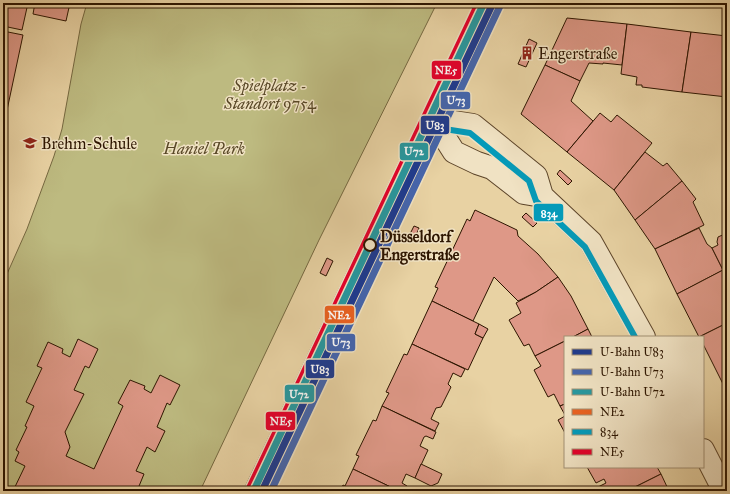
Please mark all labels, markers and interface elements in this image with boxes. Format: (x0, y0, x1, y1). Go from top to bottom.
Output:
place label: Engerstraße (538, 44, 618, 64)
building icon: Engerstraße (519, 45, 535, 61)
line badge: NE5 (431, 60, 462, 80)
text: NE5 (435, 64, 458, 77)
park label: Spielplatz - Standort 9754 (223, 76, 317, 113)
line badge: U73 (440, 91, 471, 110)
text: U73 (447, 94, 465, 108)
line badge: U83 (420, 115, 450, 135)
text: U83 (426, 119, 444, 133)
place label: Brehm-Schule (41, 134, 137, 153)
school or university icon: Brehm-Schule (22, 135, 38, 151)
park label: Haniel Park (162, 139, 245, 158)
line badge: U72 (399, 142, 429, 161)
text: U72 (404, 145, 425, 158)
line badge: 834 (533, 203, 564, 222)
text: 834 (541, 207, 558, 221)
place label: Düsseldorf Engerstraße (380, 227, 460, 265)
marker: Düsseldorf Engerstraße (363, 238, 377, 252)
line badge: NE2 (324, 305, 355, 324)
text: NE2 (328, 309, 351, 322)
line badge: U73 (326, 333, 356, 352)
text: U73 (332, 336, 350, 350)
legend (564, 336, 704, 468)
text: U-Bahn U83 (600, 345, 664, 359)
line badge: U83 (305, 359, 335, 379)
text: U83 (311, 363, 329, 377)
text: U-Bahn U73 (600, 365, 664, 379)
line badge: U72 (284, 384, 315, 403)
text: U-Bahn U72 (600, 385, 665, 399)
text: U72 (289, 388, 310, 401)
text: NE2 (600, 405, 625, 419)
line badge: NE5 (265, 411, 296, 431)
text: NE5 (270, 415, 293, 428)
text: 834 (600, 425, 618, 439)
text: NE5 (600, 445, 625, 459)

